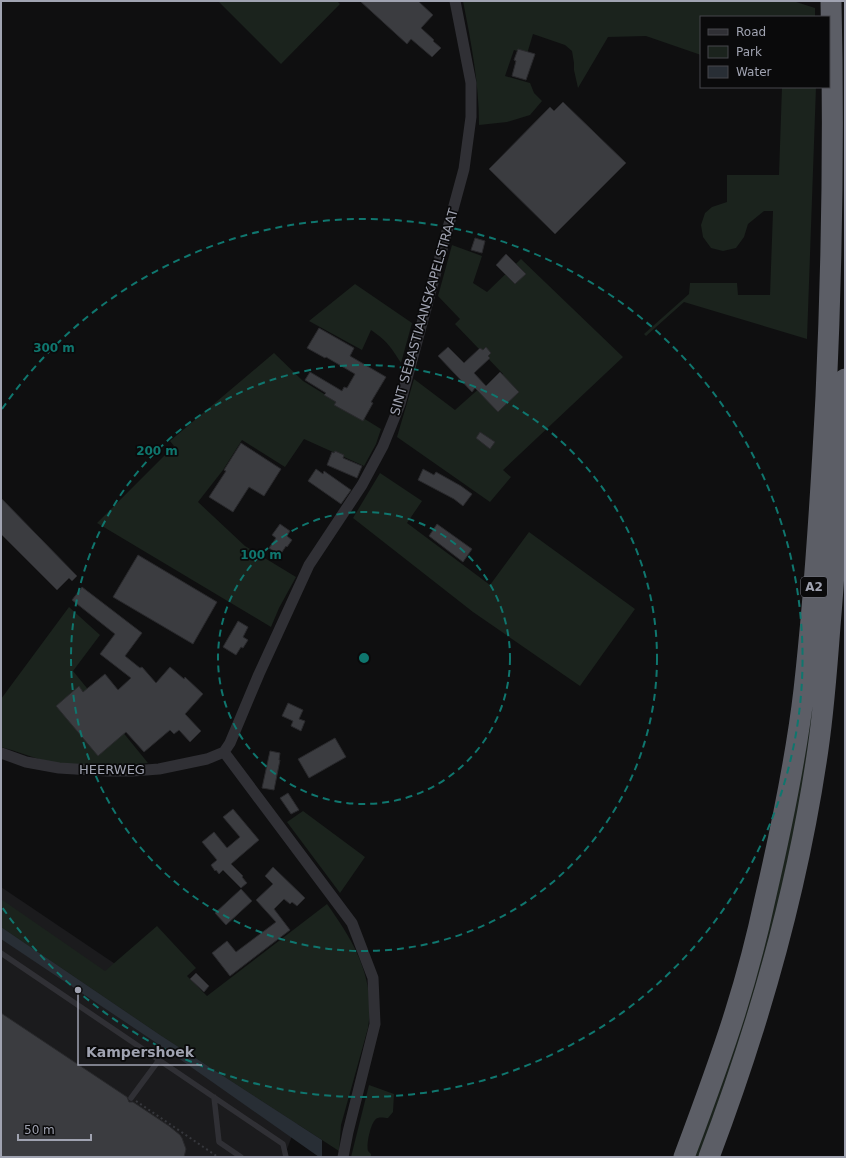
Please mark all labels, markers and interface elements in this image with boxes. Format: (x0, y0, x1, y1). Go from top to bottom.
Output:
legend (700, 16, 830, 88)
text: Road (736, 25, 766, 39)
text: Park (736, 45, 762, 59)
text: Water (736, 65, 772, 79)
street label: SINT SEBASTIAANSKAPELSTRAAT (387, 207, 461, 417)
text: 300 m (33, 341, 75, 355)
text: 200 m (136, 444, 178, 458)
text: 100 m (240, 548, 282, 562)
road number: A2 (801, 577, 827, 597)
centre of rings (357, 651, 371, 665)
street label: HEERWEG (79, 762, 145, 777)
callout: Kampershoek (78, 1039, 202, 1065)
text: Kampershoek (86, 1044, 195, 1060)
scale bar (18, 1116, 91, 1142)
text: 50 m (24, 1123, 55, 1137)

